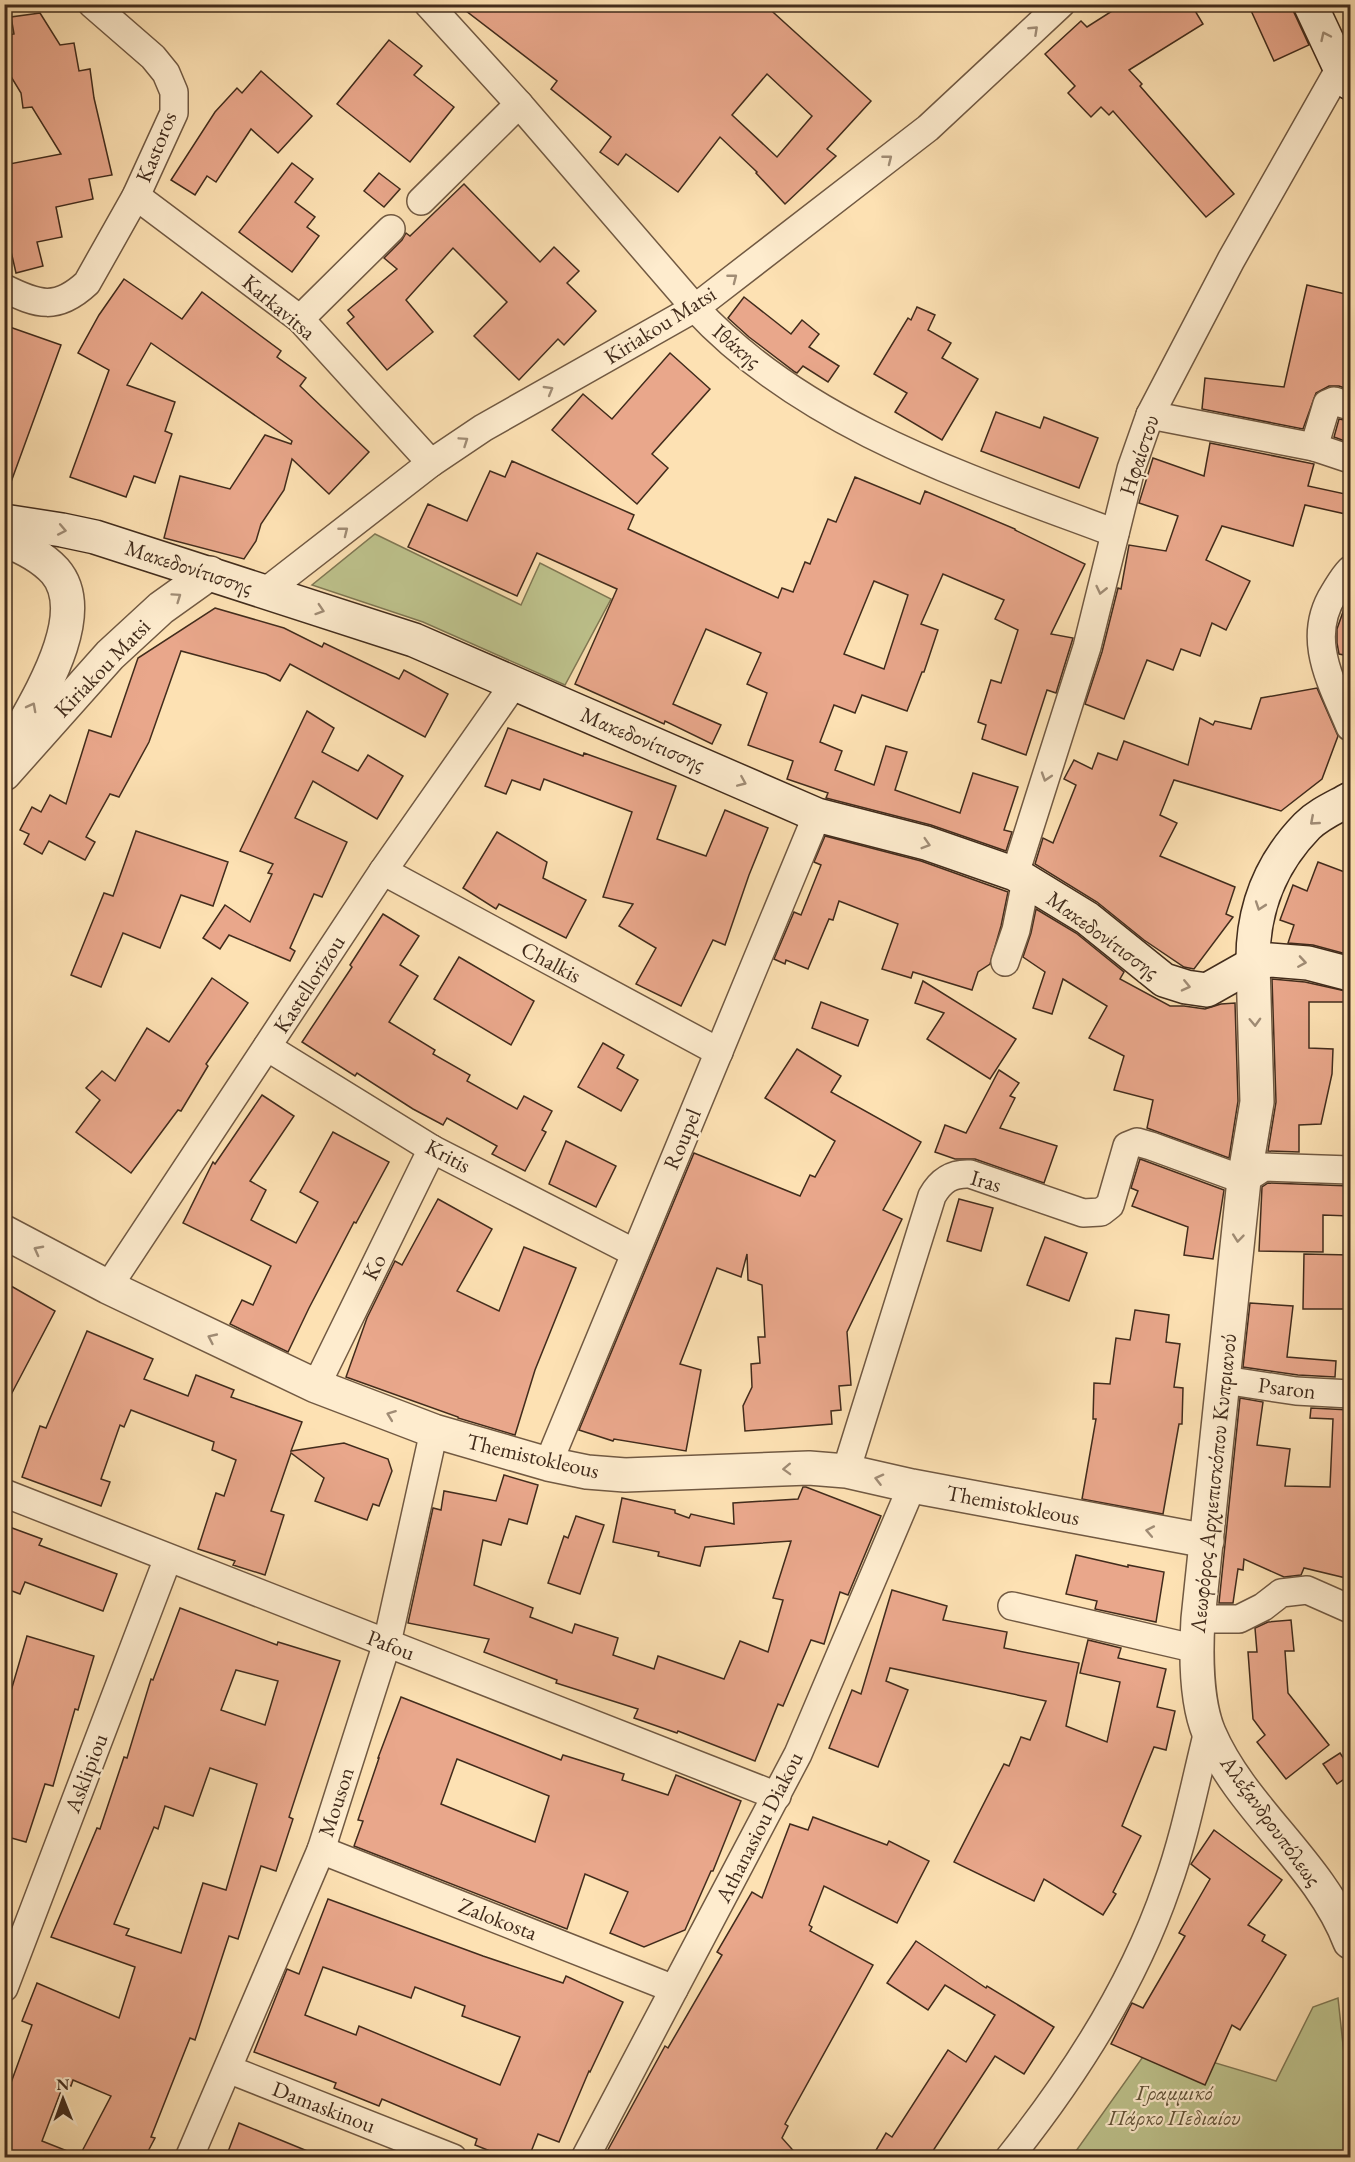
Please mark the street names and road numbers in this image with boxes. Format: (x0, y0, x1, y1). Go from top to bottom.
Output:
street label: Kastoros (129, 107, 183, 187)
street label: Karkavitsa (236, 268, 322, 346)
street label: Kiriakou Matsi (599, 279, 721, 371)
street label: Ιθάκης (707, 317, 767, 375)
street label: Ηφαίστου (1112, 411, 1166, 499)
street label: Μακεδονίτισσης (121, 533, 257, 601)
street label: Kiriakou Matsi (48, 612, 156, 724)
street label: Μακεδονίτισσης (576, 700, 710, 778)
street label: Μακεδονίτισσης (1041, 884, 1165, 986)
street label: Kastellorizou (267, 929, 352, 1039)
street label: Chalkis (516, 934, 586, 990)
street label: Roupel (656, 1104, 708, 1174)
street label: Kritis (420, 1132, 476, 1180)
street label: Iras (967, 1163, 1005, 1199)
street label: Ko (355, 1249, 393, 1285)
street label: Λεωφόρος Αρχιεπισκόπου Κυπριανού (1183, 1332, 1243, 1635)
street label: Psaron (1257, 1370, 1318, 1406)
street label: Themistokleous (464, 1427, 602, 1485)
street label: Themistokleous (944, 1478, 1082, 1532)
street label: Pafou (363, 1623, 419, 1667)
street label: Asklipiou (57, 1729, 114, 1818)
street label: Athanasiou Diakou (708, 1746, 810, 1908)
street label: Αλεξανδρουπόλεως (1213, 1749, 1328, 1892)
street label: Mouson (311, 1763, 361, 1840)
street label: Zalokosta (455, 1891, 542, 1947)
street label: Damaskinou (268, 2074, 380, 2140)

